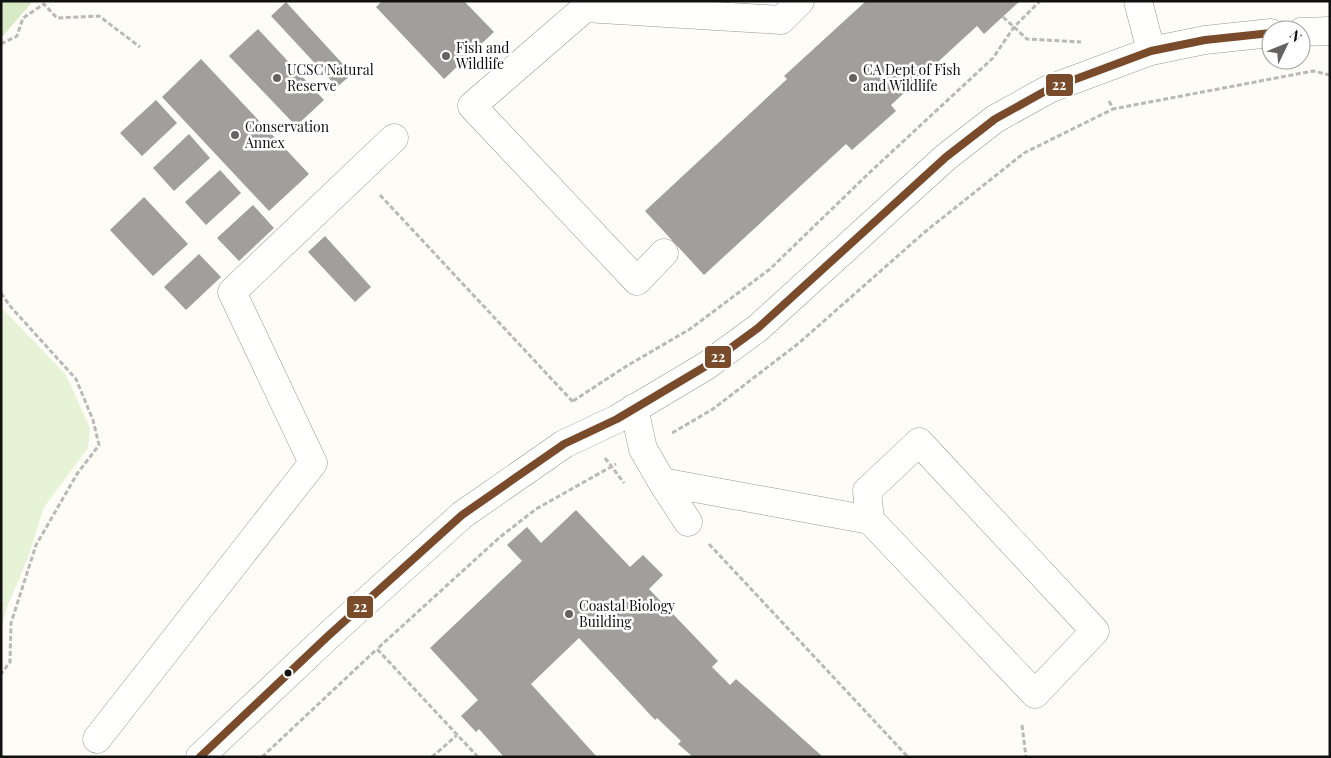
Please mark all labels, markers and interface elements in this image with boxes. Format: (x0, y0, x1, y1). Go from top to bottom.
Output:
north arrow (1261, 20, 1311, 70)
text: N (1285, 26, 1306, 46)
place label: Fish and Wildlife (455, 38, 510, 73)
marker: Fish and Wildlife (440, 50, 452, 62)
place label: UCSC Natural Reserve (287, 60, 374, 95)
place label: CA Dept of Fish and Wildlife (863, 60, 962, 95)
marker: UCSC Natural Reserve (271, 72, 283, 84)
marker: CA Dept of Fish and Wildlife (847, 72, 859, 84)
line badge: 22 (1045, 73, 1074, 97)
text: 22 (1052, 75, 1066, 94)
place label: Conservation Annex (244, 117, 330, 152)
marker: Conservation Annex (229, 129, 241, 141)
line badge: 22 (704, 345, 732, 369)
text: 22 (711, 347, 725, 366)
line badge: 22 (346, 595, 374, 619)
place label: Coastal Biology Building (579, 596, 675, 631)
text: 22 (353, 597, 367, 616)
marker: Coastal Biology Building (563, 608, 575, 620)
unlabelled marker (283, 668, 293, 678)

